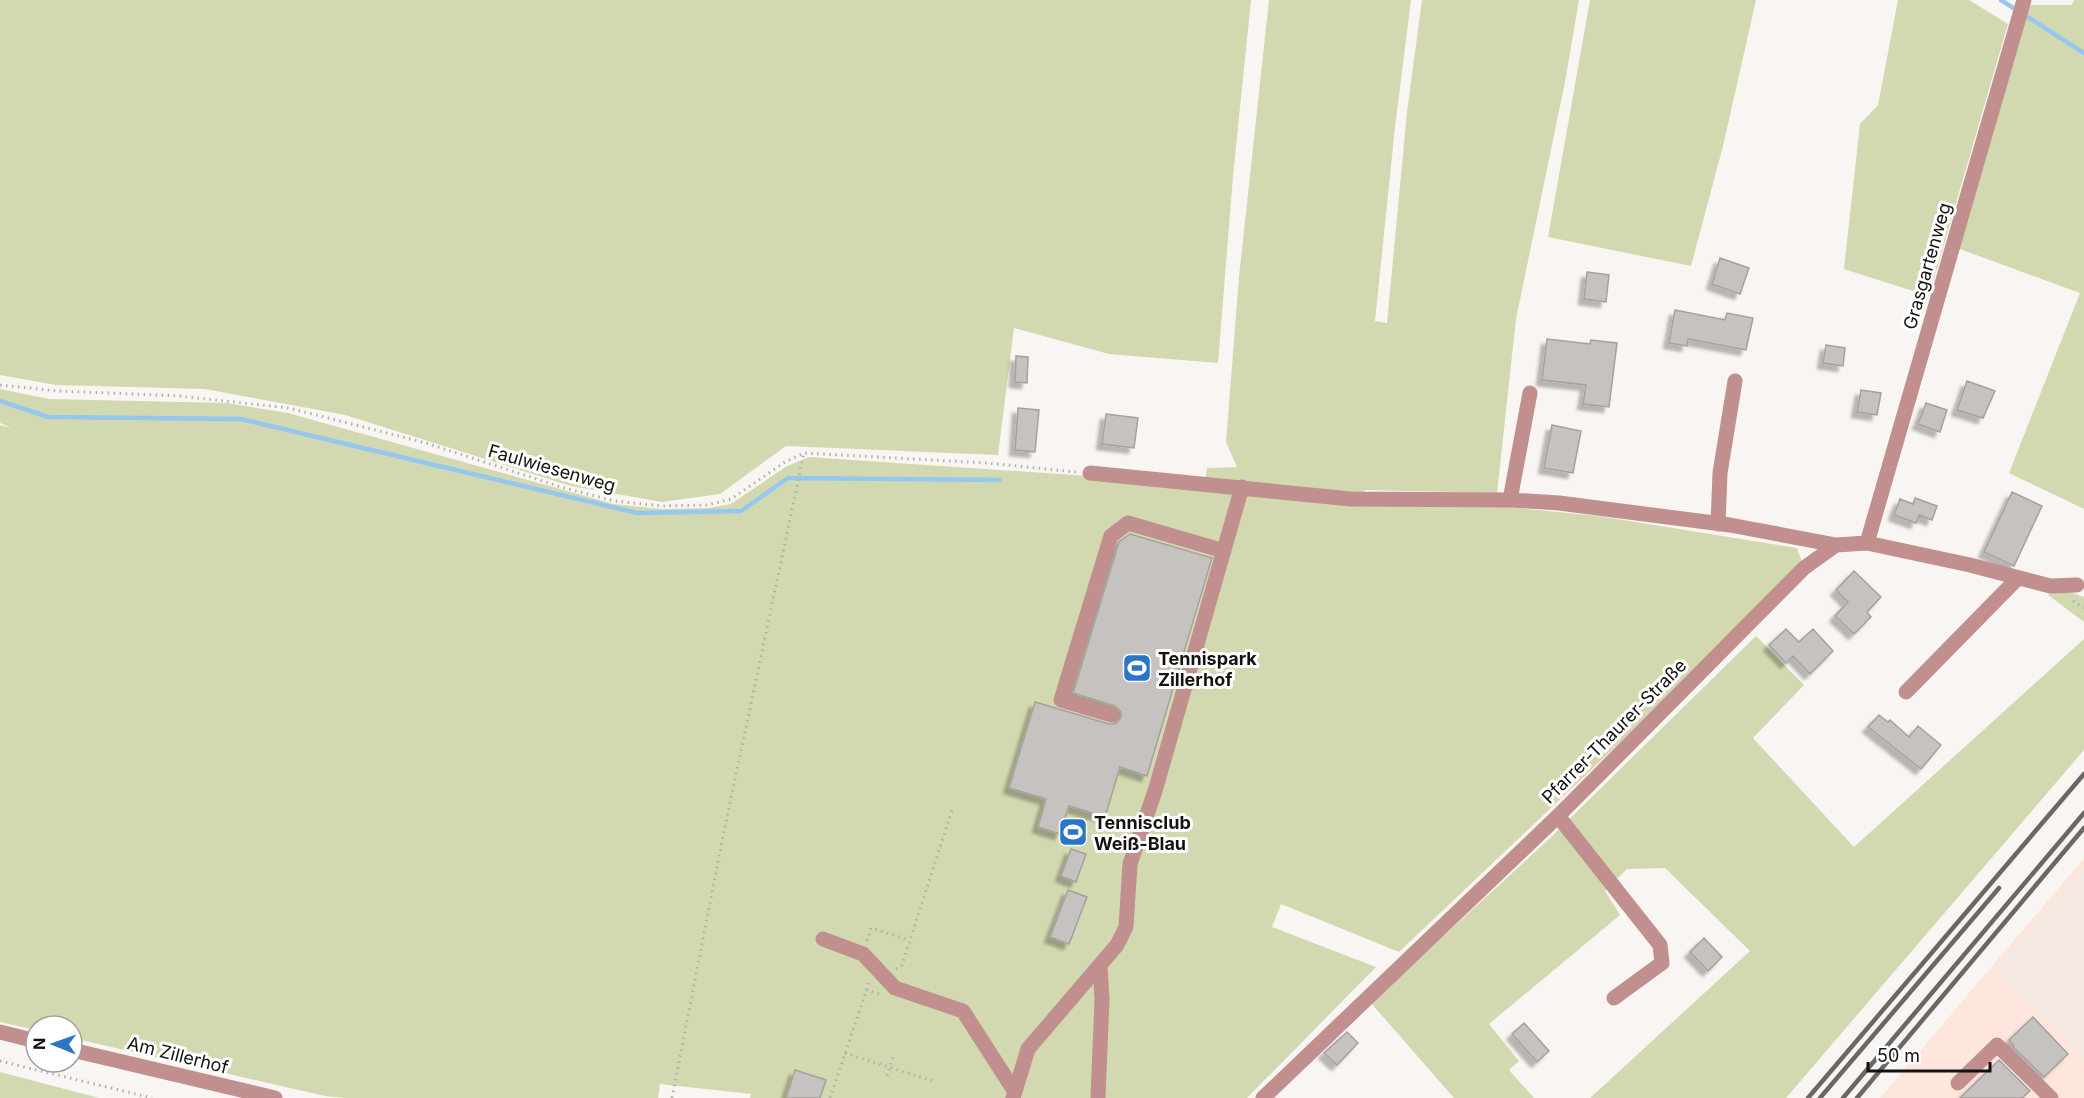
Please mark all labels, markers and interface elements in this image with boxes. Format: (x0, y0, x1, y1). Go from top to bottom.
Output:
street label: Grasgartenweg (1899, 200, 1955, 332)
street label: Faulwiesenweg (486, 440, 618, 496)
place label: Tennispark Zillerhof (1158, 648, 1257, 690)
sports icon: Tennispark Zillerhof (1121, 652, 1153, 684)
street label: Pfarrer-Thaurer-Straße (1538, 655, 1690, 807)
place label: Tennisclub Weiß-Blau (1094, 812, 1191, 854)
sports icon: Tennisclub Weiß-Blau (1057, 816, 1089, 848)
north arrow (24, 1014, 84, 1074)
street label: Am Zillerhof (125, 1032, 231, 1078)
scale bar (1868, 1035, 1990, 1073)
text: N (29, 1037, 49, 1050)
text: 50 m (1877, 1045, 1920, 1066)

